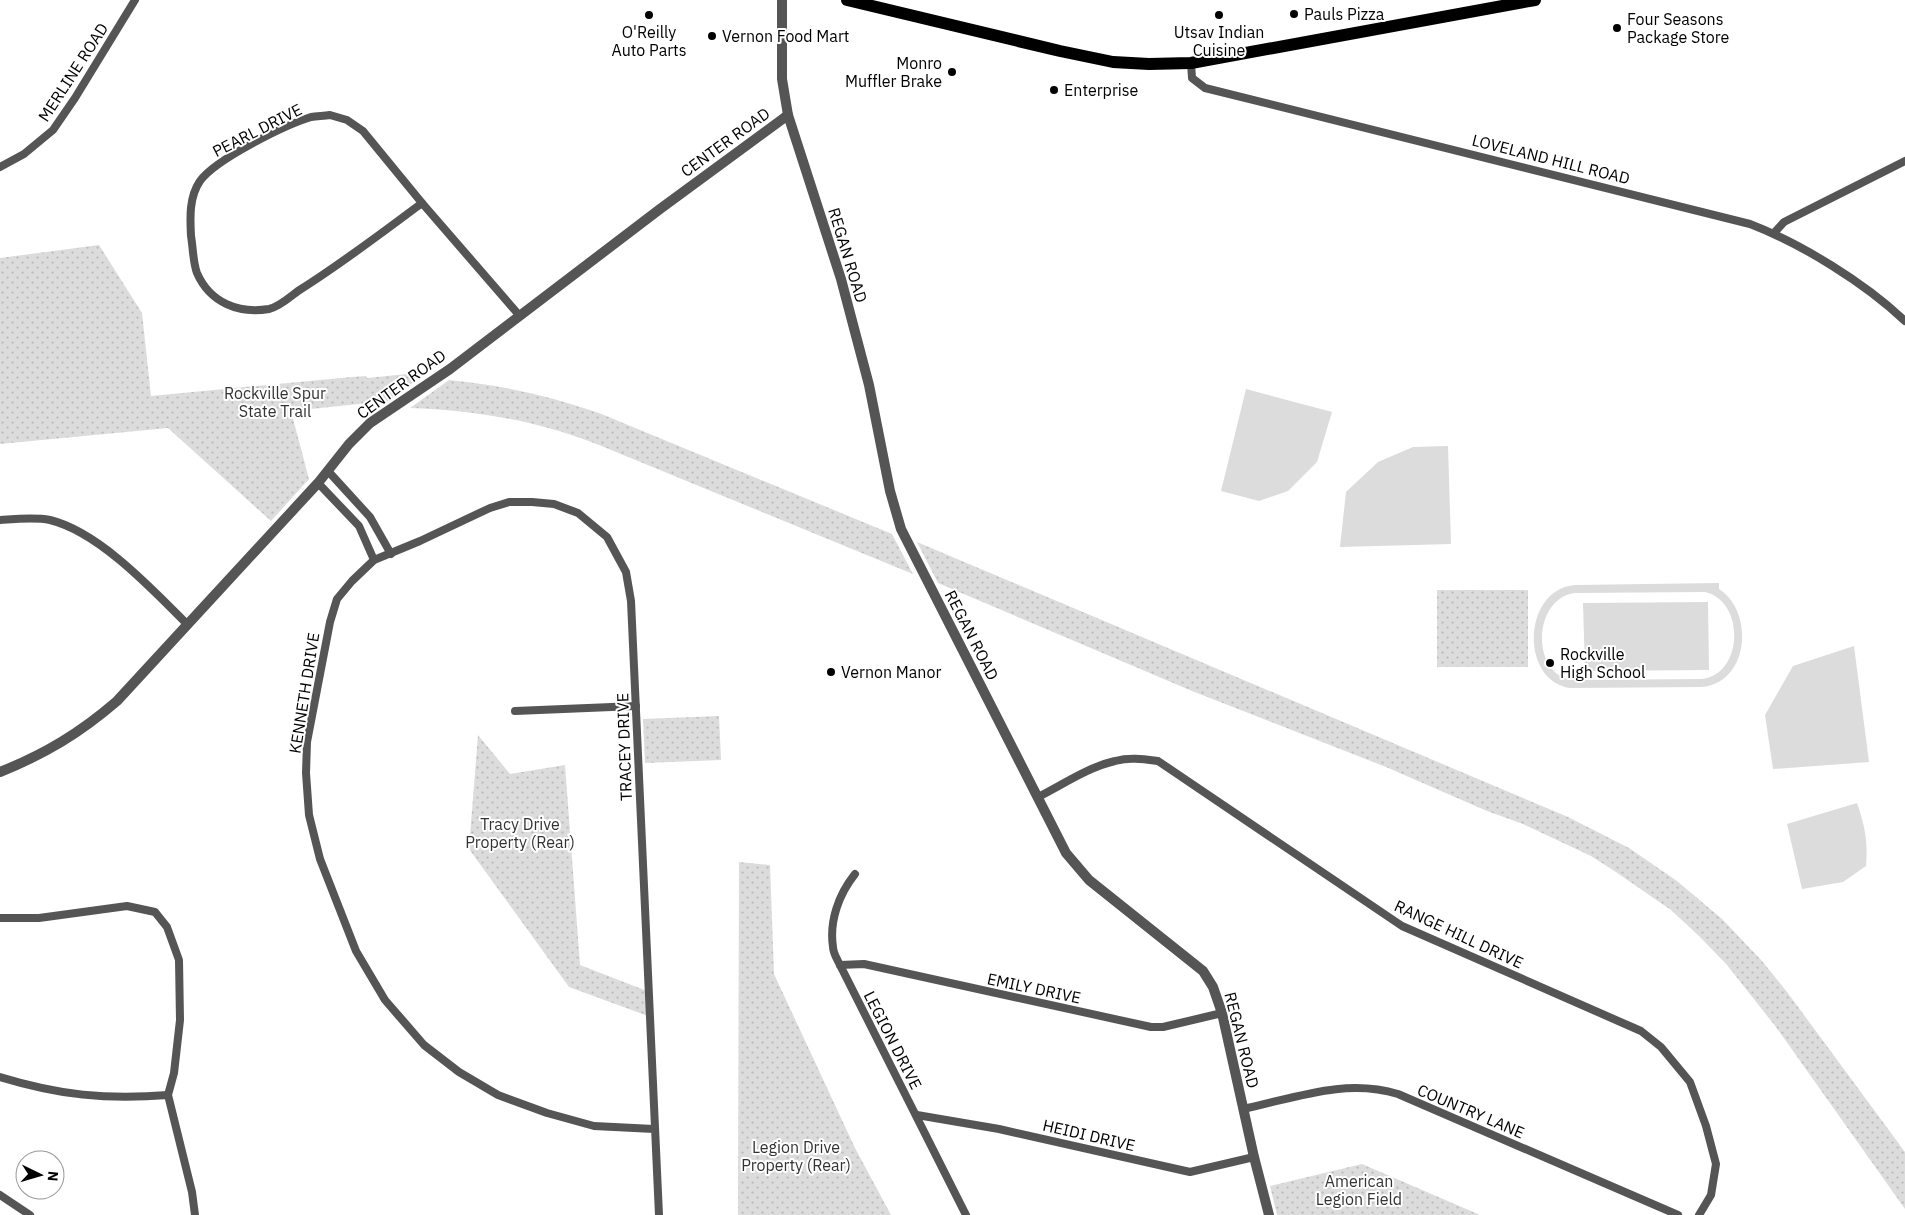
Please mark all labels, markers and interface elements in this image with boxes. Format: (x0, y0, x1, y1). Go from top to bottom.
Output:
place label: Pauls Pizza (1304, 4, 1385, 24)
marker: Pauls Pizza (1288, 8, 1300, 20)
marker: O'Reilly Auto Parts (643, 9, 655, 21)
marker: Utsav Indian Cuisine (1213, 9, 1225, 21)
place label: Four Seasons Package Store (1627, 9, 1730, 47)
street label: MERLINE ROAD (34, 19, 112, 125)
place label: O'Reilly Auto Parts (611, 22, 687, 60)
place label: Utsav Indian Cuisine (1174, 22, 1264, 60)
marker: Four Seasons Package Store (1611, 22, 1623, 34)
place label: Vernon Food Mart (722, 26, 849, 46)
marker: Vernon Food Mart (706, 30, 718, 42)
place label: Monro Muffler Brake (845, 53, 942, 91)
marker: Monro Muffler Brake (946, 66, 958, 78)
place label: Enterprise (1064, 80, 1139, 100)
marker: Enterprise (1048, 84, 1060, 96)
street label: PEARL DRIVE (209, 99, 305, 161)
street label: CENTER ROAD (677, 103, 773, 181)
street label: LOVELAND HILL ROAD (1470, 130, 1632, 188)
street label: REGAN ROAD (824, 205, 872, 305)
street label: CENTER ROAD (353, 345, 449, 423)
park label: Rockville Spur State Trail (224, 383, 326, 421)
street label: REGAN ROAD (941, 587, 1003, 683)
street label: KENNETH DRIVE (285, 631, 323, 755)
place label: Rockville High School (1560, 644, 1645, 682)
marker: Rockville High School (1544, 657, 1556, 669)
place label: Vernon Manor (841, 662, 941, 682)
marker: Vernon Manor (825, 666, 837, 678)
street label: TRACEY DRIVE (612, 693, 636, 801)
park label: Tracy Drive Property (Rear) (465, 814, 575, 852)
street label: RANGE HILL DRIVE (1391, 895, 1527, 973)
street label: EMILY DRIVE (985, 968, 1083, 1008)
street label: LEGION DRIVE (860, 987, 926, 1093)
street label: REGAN ROAD (1220, 990, 1264, 1090)
street label: COUNTRY LANE (1414, 1079, 1528, 1143)
street label: HEIDI DRIVE (1041, 1115, 1137, 1155)
park label: Legion Drive Property (Rear) (741, 1137, 851, 1175)
north arrow (15, 1150, 65, 1200)
text: N (44, 1170, 62, 1182)
park label: American Legion Field (1316, 1171, 1402, 1209)

